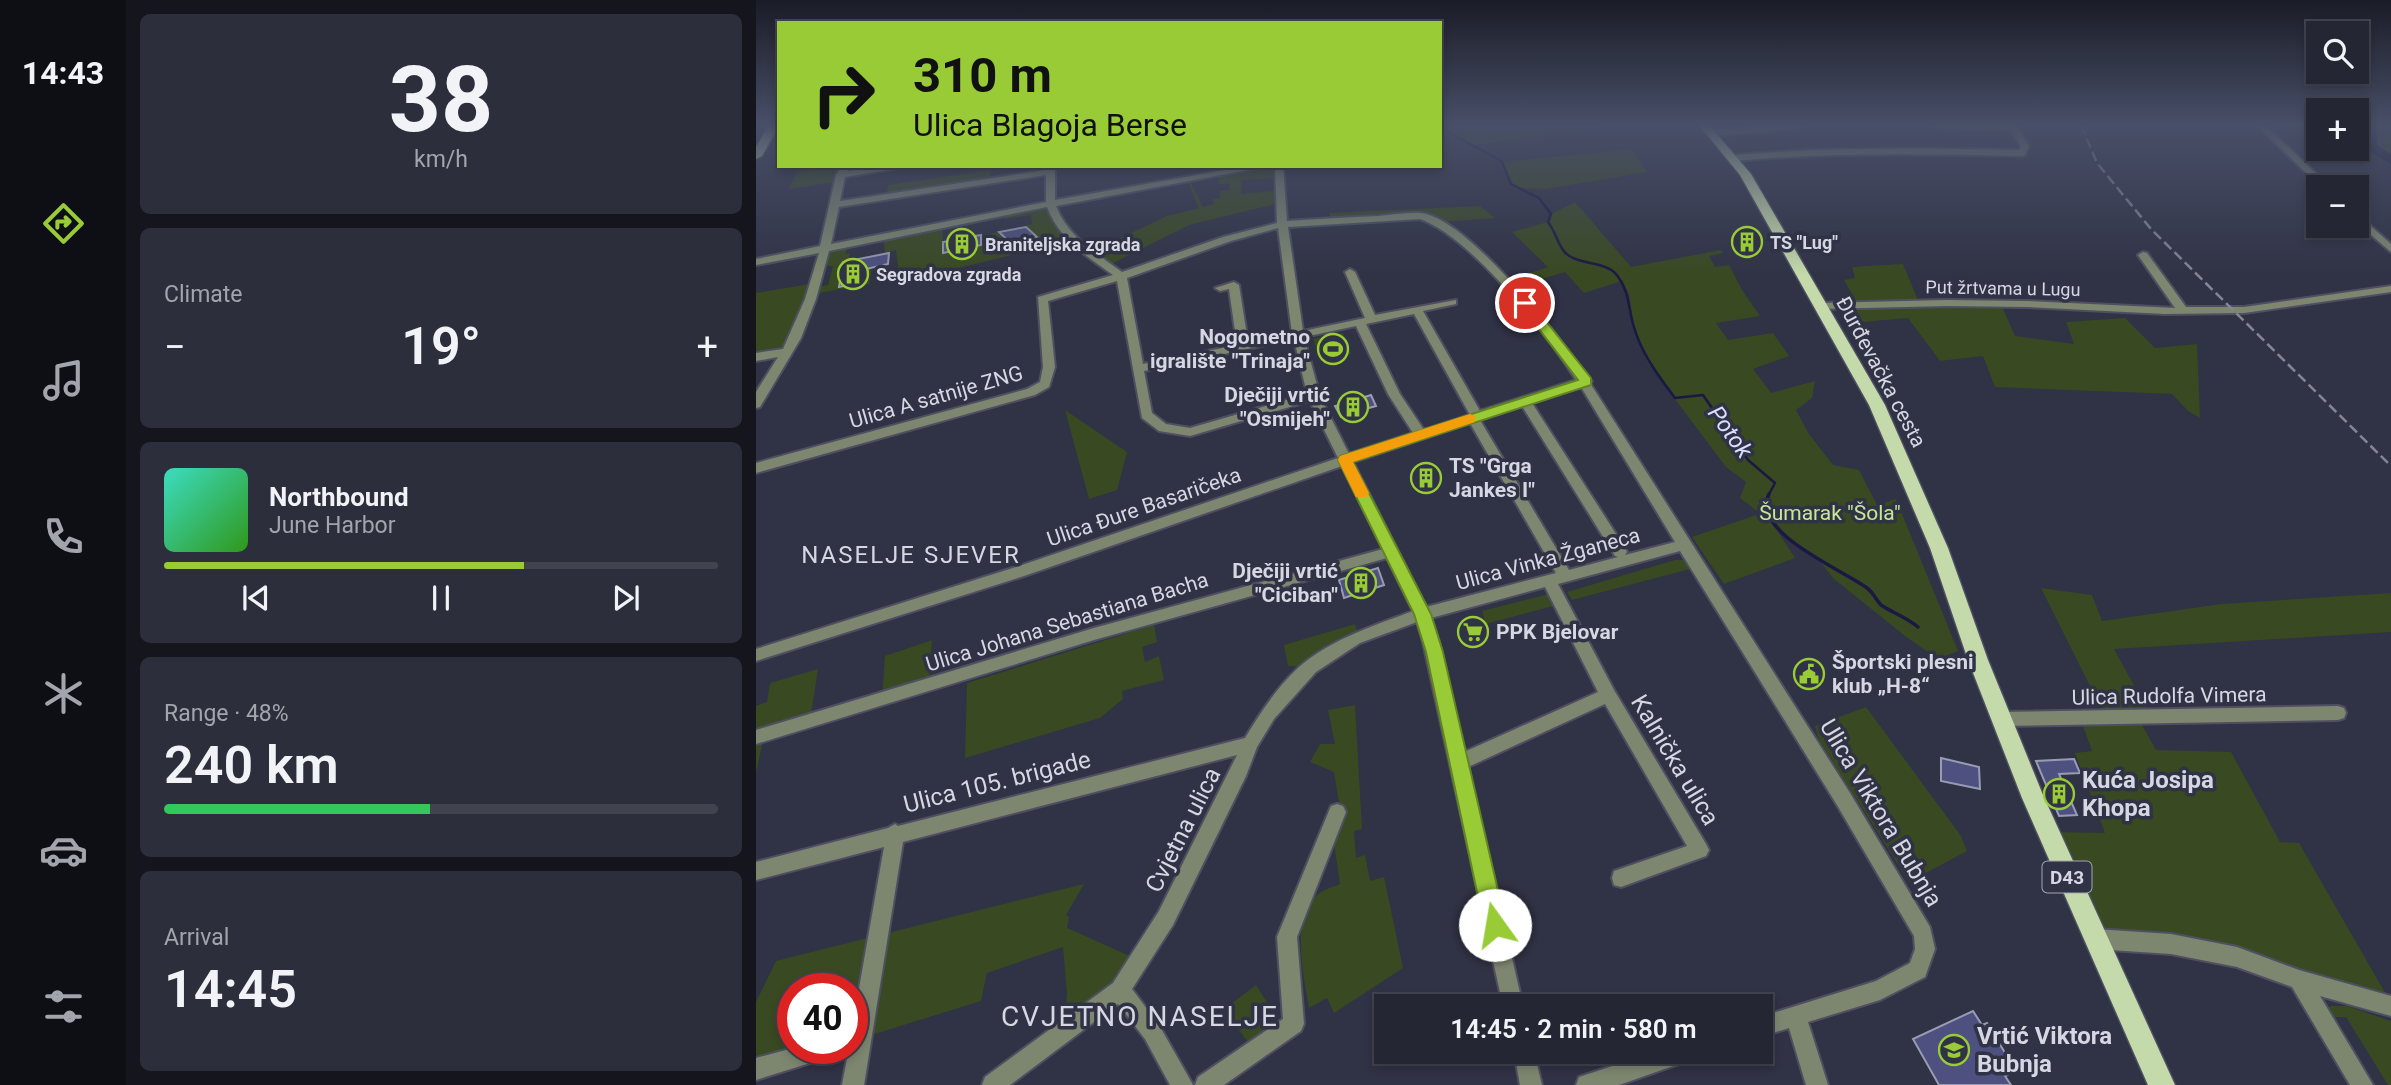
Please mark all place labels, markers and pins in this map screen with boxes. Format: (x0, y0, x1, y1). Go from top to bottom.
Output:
building icon: TS "Lug" (1730, 225, 1764, 259)
building icon: Braniteljska zgrada (945, 227, 979, 261)
place label: TS "Lug" (1770, 232, 1838, 253)
place label: Braniteljska zgrada (985, 234, 1141, 255)
building icon: Segradova zgrada (836, 257, 870, 291)
place label: Segradova zgrada (876, 264, 1022, 285)
pin (1495, 273, 1555, 333)
place label: Nogometno igralište "Trinaja" (1150, 325, 1310, 373)
sports icon: Nogometno igralište "Trinaja" (1316, 332, 1350, 366)
place label: Dječiji vrtić "Osmijeh" (1224, 383, 1330, 431)
building icon: Dječiji vrtić "Osmijeh" (1336, 390, 1370, 424)
place label: TS "Grga Jankes I" (1449, 454, 1535, 502)
building icon: TS "Grga Jankes I" (1409, 461, 1443, 495)
place label: Dječiji vrtić "Ciciban" (1232, 559, 1338, 607)
building icon: Dječiji vrtić "Ciciban" (1344, 566, 1378, 600)
supermarket icon: PPK Bjelovar (1456, 615, 1490, 649)
place label: PPK Bjelovar (1496, 620, 1619, 644)
place label: Športski plesni klub „H-8“ (1832, 650, 1974, 698)
public building icon: Športski plesni klub „H-8“ (1792, 657, 1826, 691)
place label: Kuća Josipa Khopa (2082, 766, 2214, 822)
building icon: Kuća Josipa Khopa (2042, 777, 2076, 811)
place label: Vrtić Viktora Bubnja (1977, 1022, 2112, 1078)
school or university icon: Vrtić Viktora Bubnja (1937, 1033, 1971, 1067)

